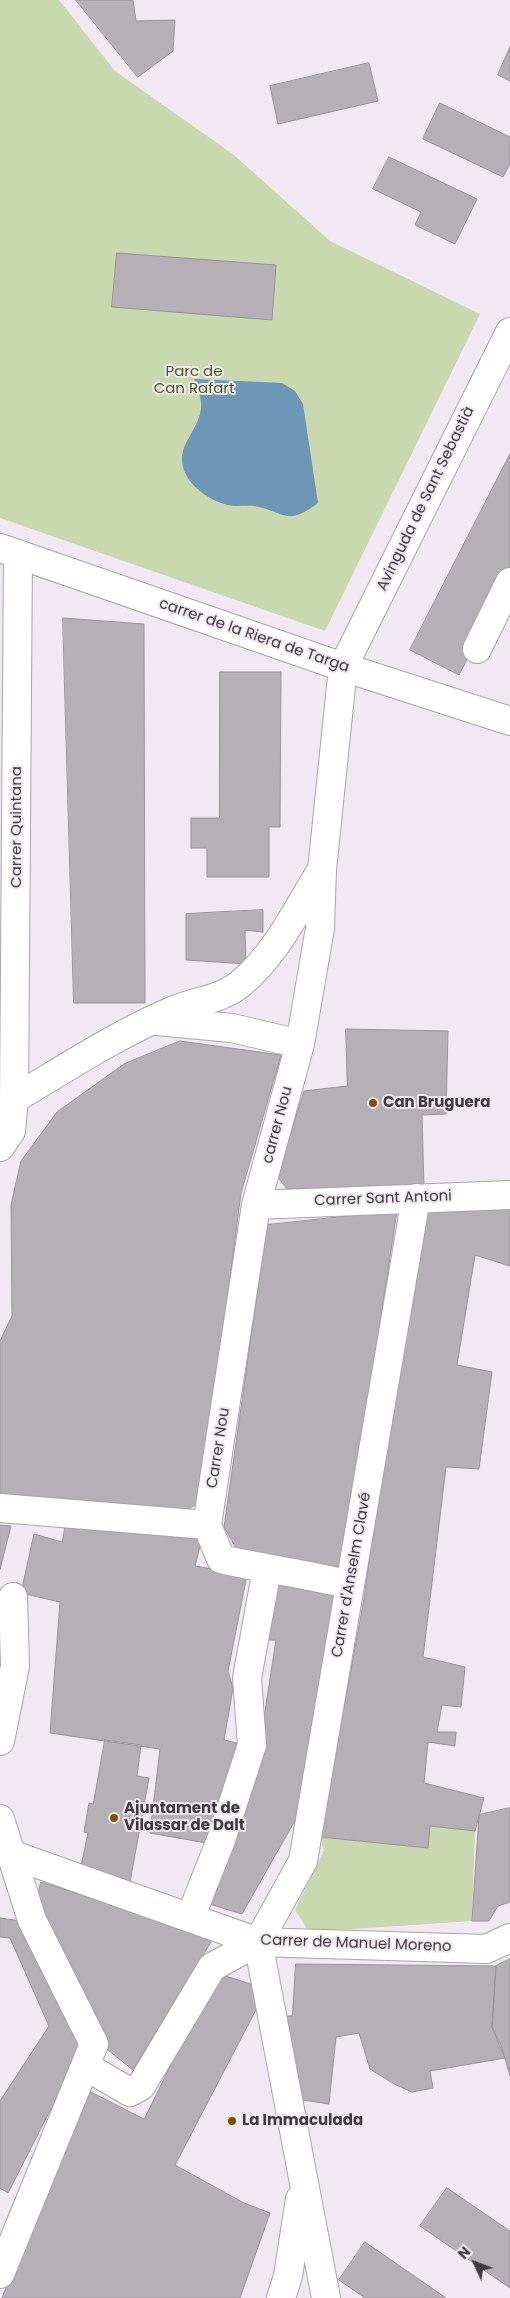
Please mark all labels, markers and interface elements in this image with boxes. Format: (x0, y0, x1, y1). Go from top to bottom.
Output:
park label: Parc de Can Rafart (154, 363, 234, 398)
street label: Avinguda de Sant Sebastià (373, 404, 479, 594)
street label: carrer de la Riera de Targa (156, 595, 352, 677)
street label: Carrer Quintana (8, 766, 26, 888)
street label: carrer Nou (259, 1084, 297, 1166)
place label: Can Bruguera (383, 1094, 490, 1112)
marker: Can Bruguera (367, 1097, 379, 1109)
street label: Carrer Sant Antoni (314, 1188, 452, 1210)
street label: Carrer Nou (204, 1406, 234, 1490)
street label: Carrer d'Anselm Clavé (329, 1491, 375, 1659)
place label: Ajuntament de Vilassar de Dalt (124, 1800, 245, 1835)
marker: Ajuntament de Vilassar de Dalt (108, 1812, 120, 1824)
street label: Carrer de Manuel Moreno (260, 1932, 452, 1956)
place label: La Immaculada (242, 2112, 363, 2130)
marker: La Immaculada (226, 2115, 238, 2127)
north arrow (450, 2238, 500, 2288)
text: N (453, 2242, 475, 2263)

